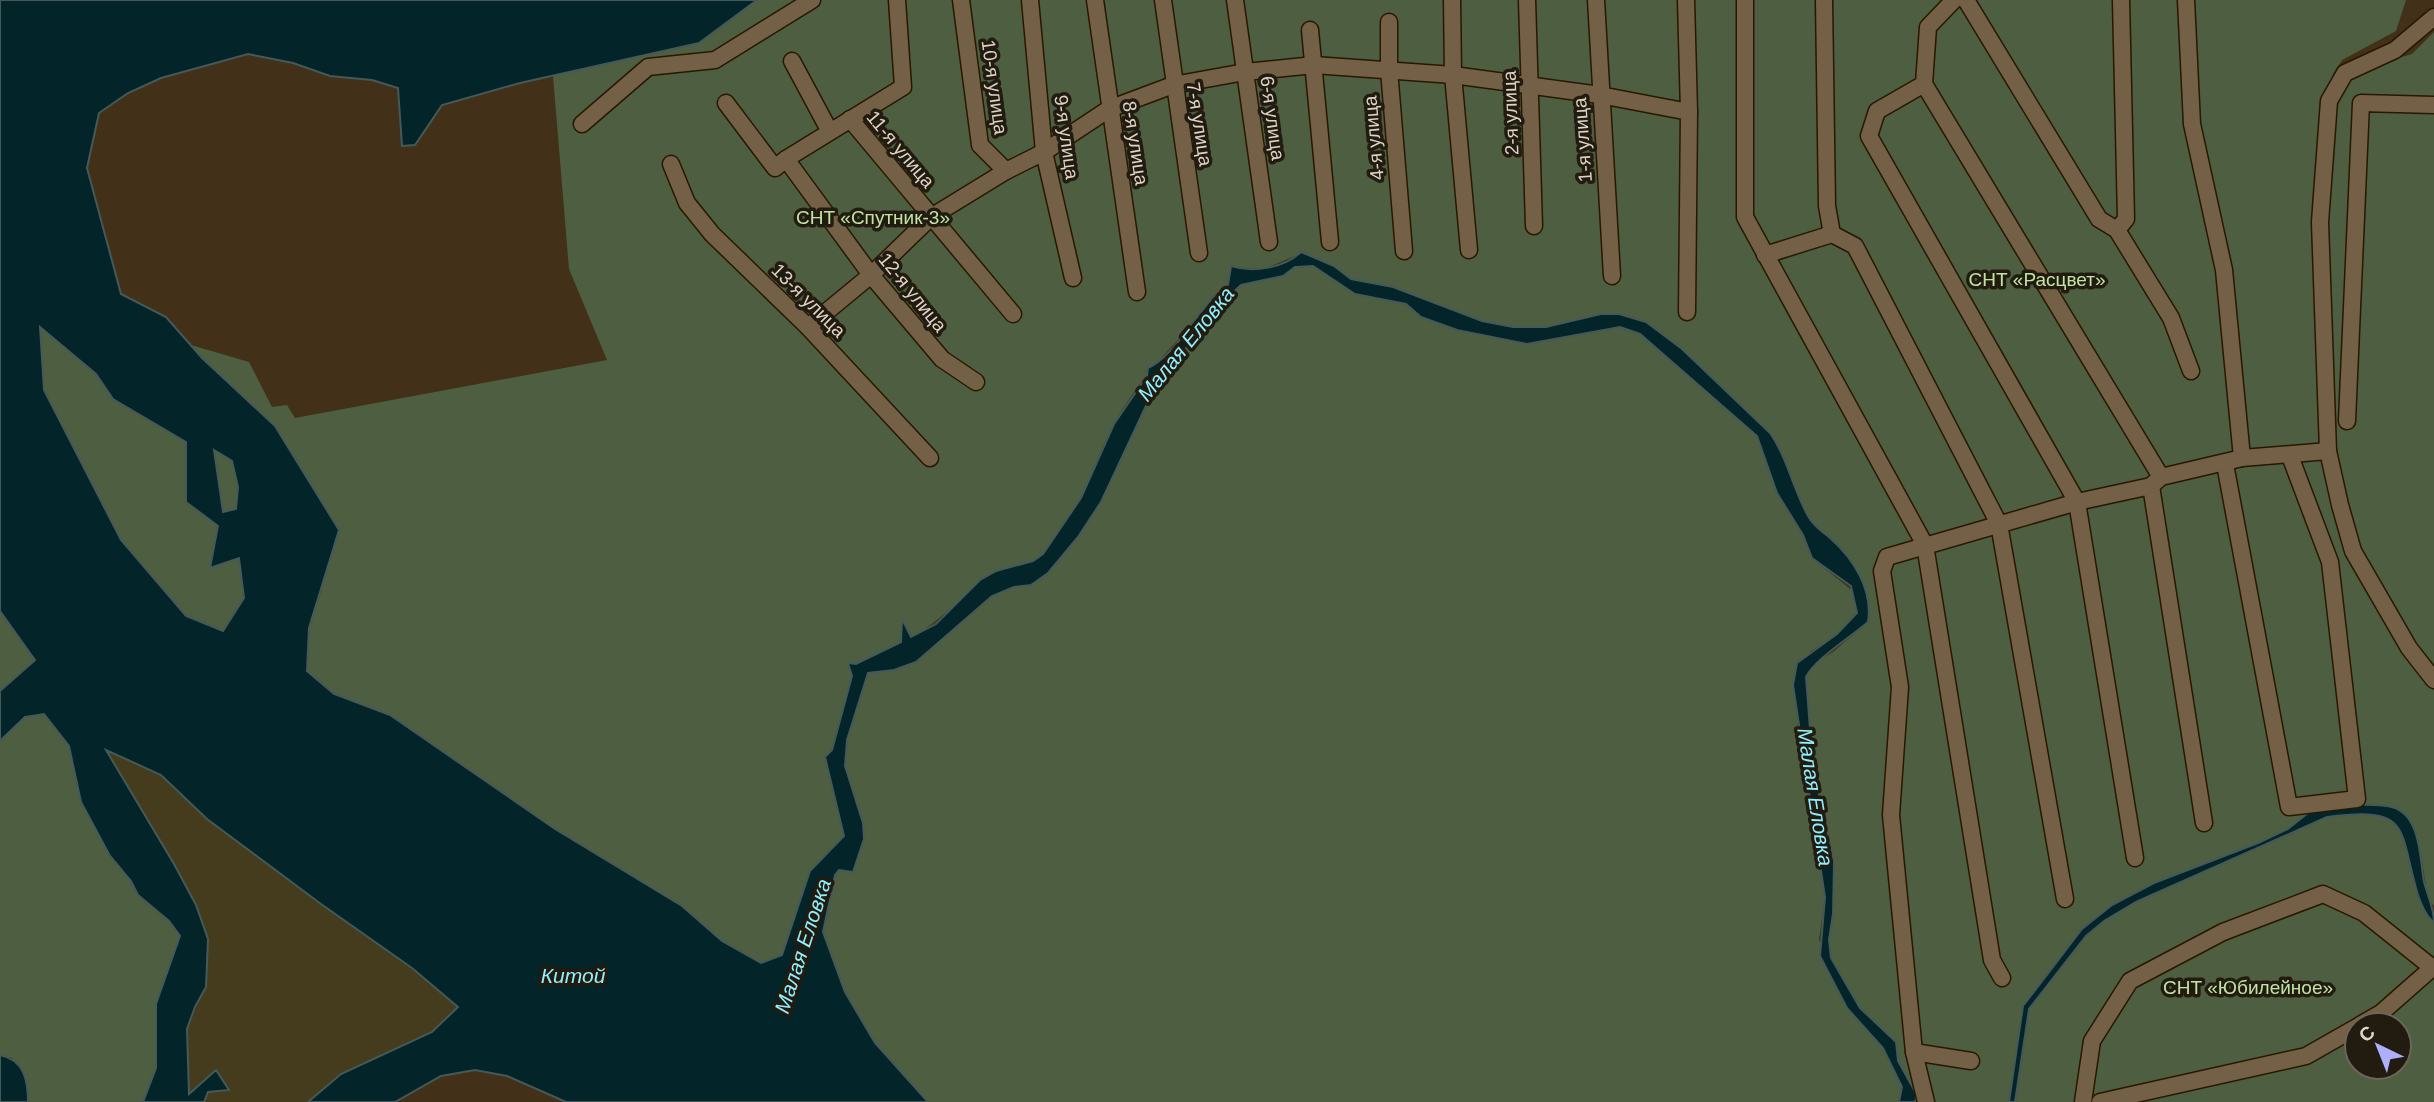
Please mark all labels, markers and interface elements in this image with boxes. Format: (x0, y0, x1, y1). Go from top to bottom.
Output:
street label: 10-я улица (977, 38, 1012, 136)
street label: 2-я улица (1499, 70, 1522, 156)
street label: 6-я улица (1256, 75, 1289, 162)
street label: 7-я улица (1183, 81, 1217, 168)
street label: 9-я улица (1050, 94, 1083, 181)
street label: 4-я улица (1359, 94, 1388, 181)
street label: 1-я улица (1569, 97, 1596, 183)
street label: 8-я улица (1119, 100, 1153, 187)
street label: 11-я улица (862, 107, 939, 192)
park label: СНТ «Спутник-3» (796, 207, 950, 228)
street label: 12-я улица (874, 249, 951, 336)
street label: 13-я улица (768, 259, 850, 342)
park label: СНТ «Расцвет» (1969, 269, 2105, 290)
water label: Малая Еловка (1133, 282, 1239, 405)
water label: Малая Еловка (1793, 726, 1838, 868)
water label: Малая Еловка (770, 876, 835, 1016)
water label: Китой (541, 964, 606, 987)
park label: СНТ «Юбилейное» (2163, 977, 2333, 998)
north arrow (2343, 1011, 2413, 1081)
text: С (2355, 1021, 2379, 1046)

